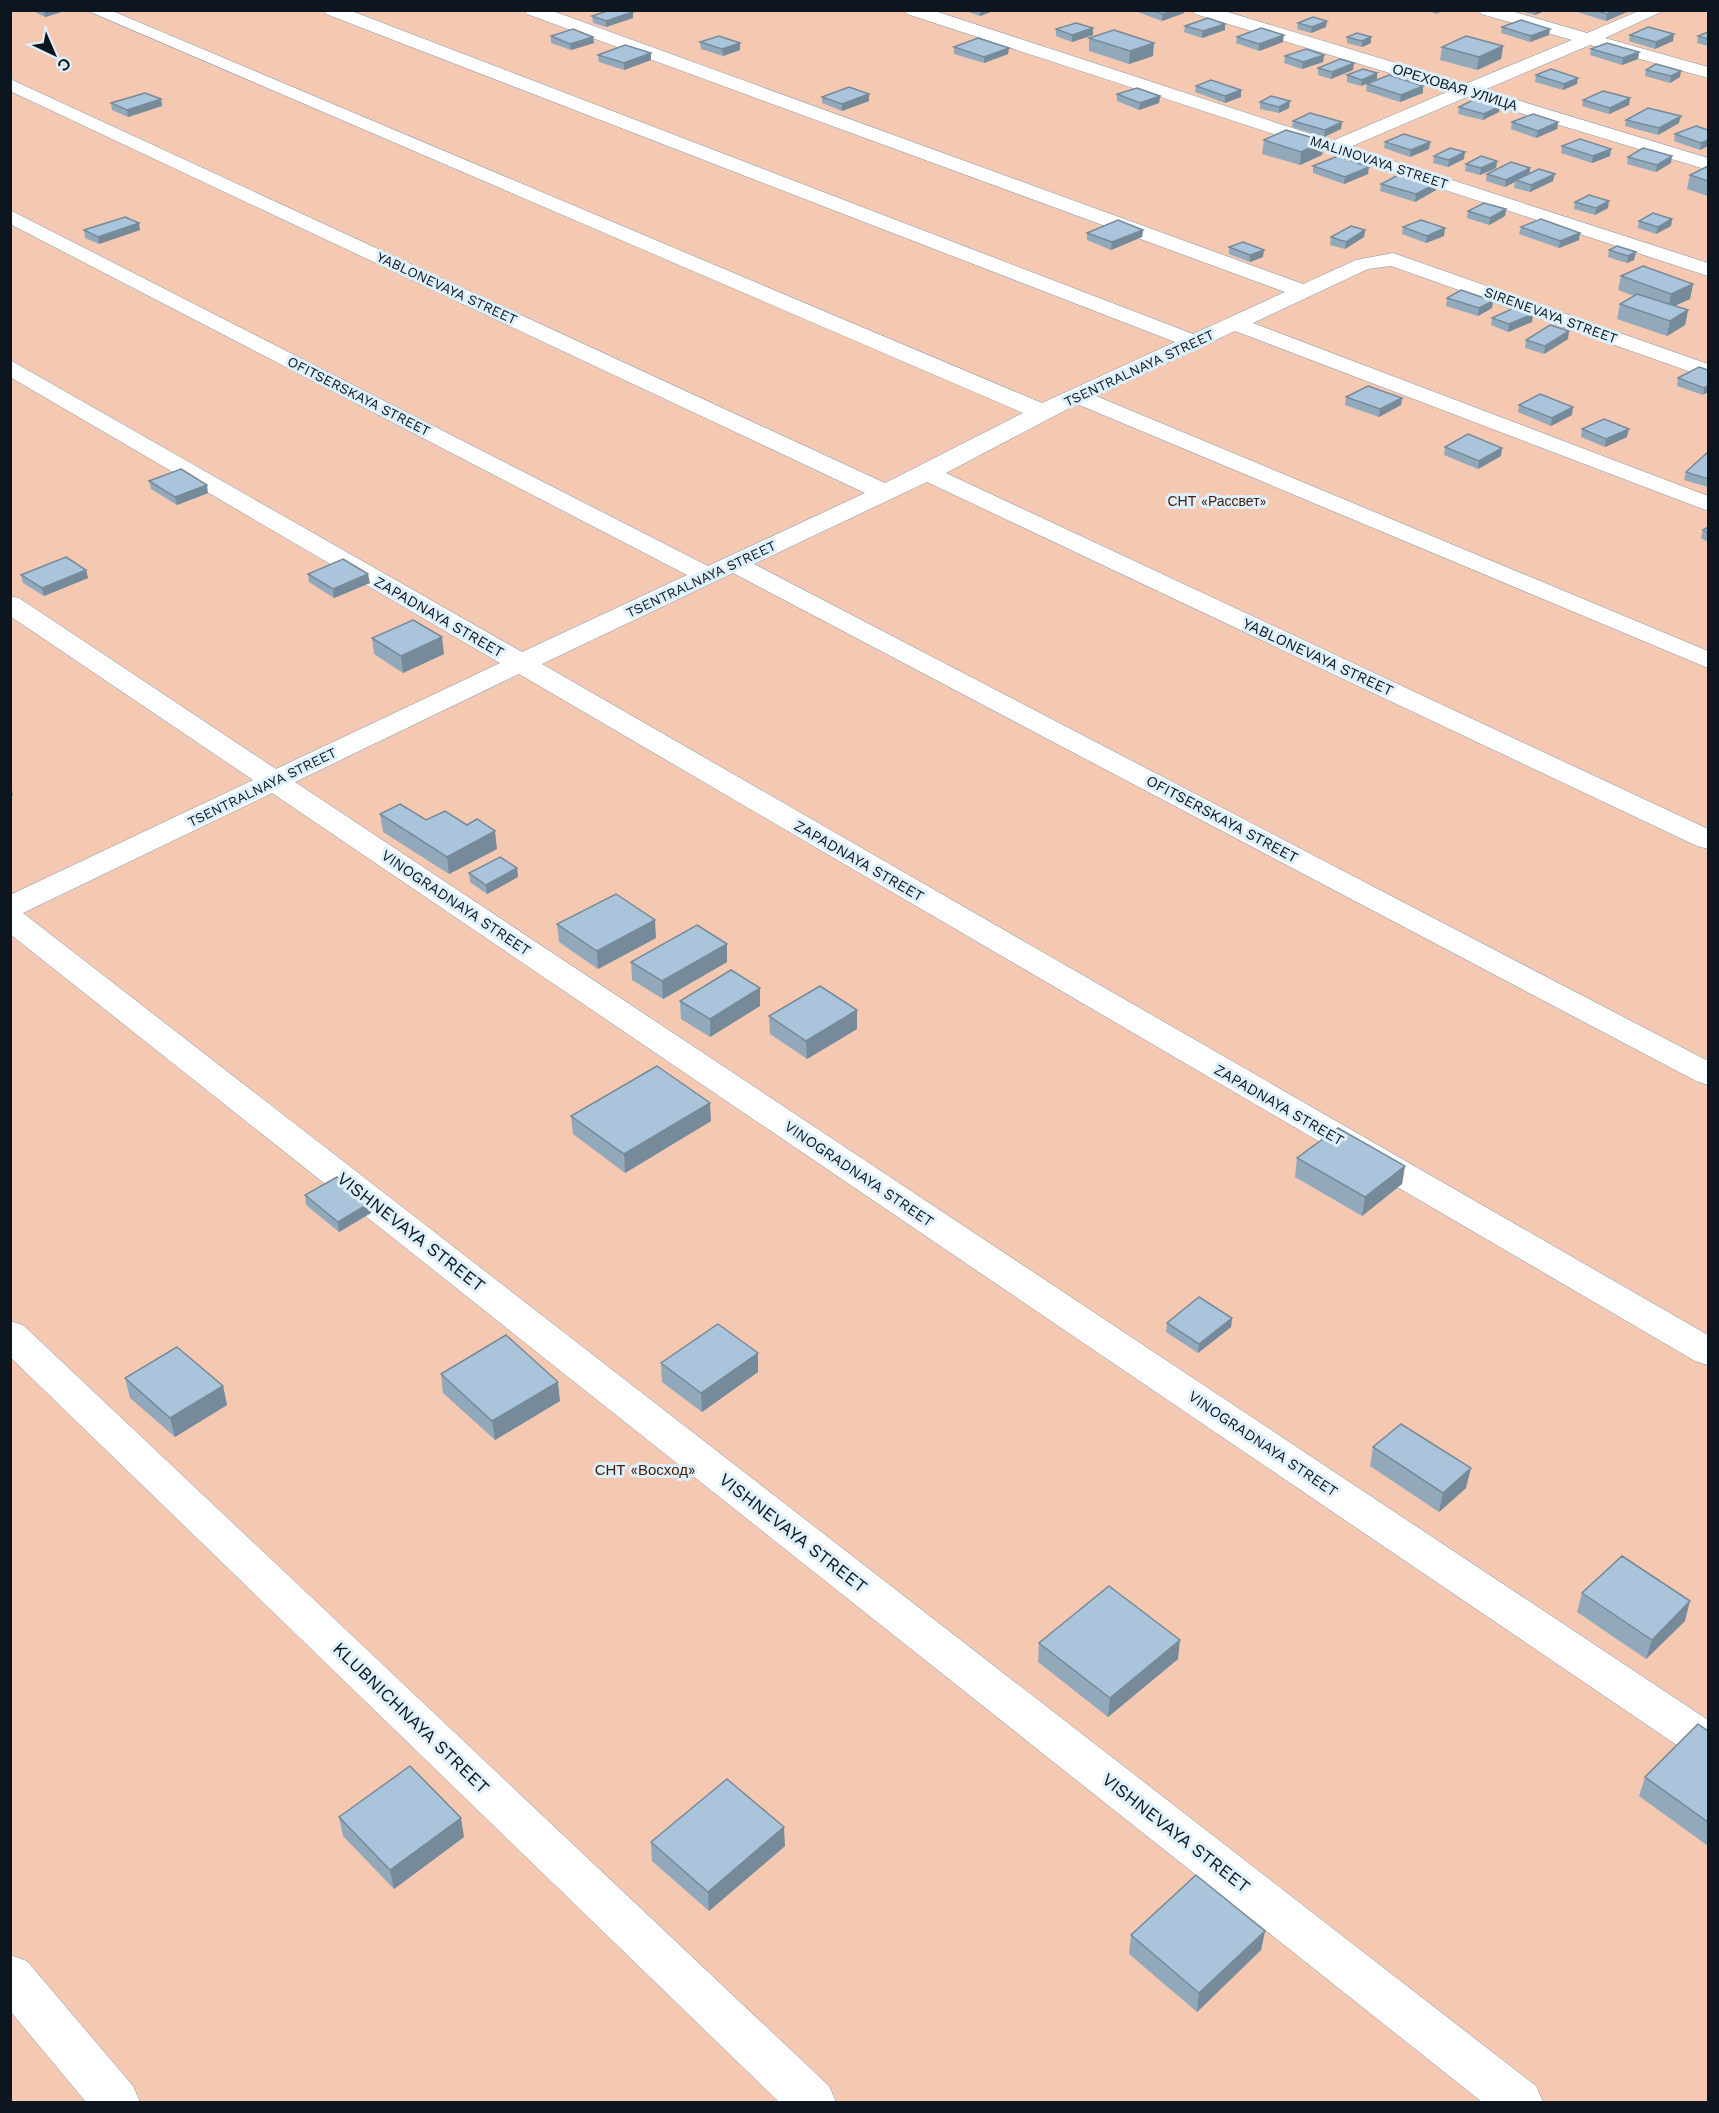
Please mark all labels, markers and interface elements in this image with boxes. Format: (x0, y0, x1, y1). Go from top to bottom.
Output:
north arrow (24, 24, 84, 84)
text: С (53, 54, 75, 76)
street label: ОРЕХОВАЯ УЛИЦА (1391, 60, 1520, 114)
street label: MALINOVAYA STREET (1308, 132, 1450, 192)
street label: YABLONEVAYA STREET (374, 248, 520, 328)
street label: SIRENEVAYA STREET (1482, 283, 1620, 347)
street label: TSENTRALNAYA STREET (1062, 326, 1217, 410)
street label: OFITSERSKAYA STREET (285, 353, 434, 439)
park label: СНТ «Рассвет» (1167, 493, 1267, 509)
street label: TSENTRALNAYA STREET (624, 537, 779, 621)
street label: ZAPADNAYA STREET (371, 572, 507, 662)
street label: YABLONEVAYA STREET (1240, 614, 1396, 700)
street label: TSENTRALNAYA STREET (185, 744, 339, 830)
street label: OFITSERSKAYA STREET (1143, 771, 1301, 867)
street label: ZAPADNAYA STREET (791, 816, 927, 906)
street label: VINOGRADNAYA STREET (378, 846, 534, 960)
street label: ZAPADNAYA STREET (1211, 1060, 1347, 1150)
street label: VINOGRADNAYA STREET (781, 1117, 937, 1231)
street label: VISHNEVAYA STREET (333, 1167, 490, 1296)
street label: VINOGRADNAYA STREET (1185, 1387, 1341, 1501)
park label: СНТ «Восход» (595, 1461, 695, 1479)
street label: VISHNEVAYA STREET (715, 1468, 872, 1597)
street label: KLUBNICHNAYA STREET (329, 1638, 494, 1798)
street label: VISHNEVAYA STREET (1098, 1768, 1255, 1897)

